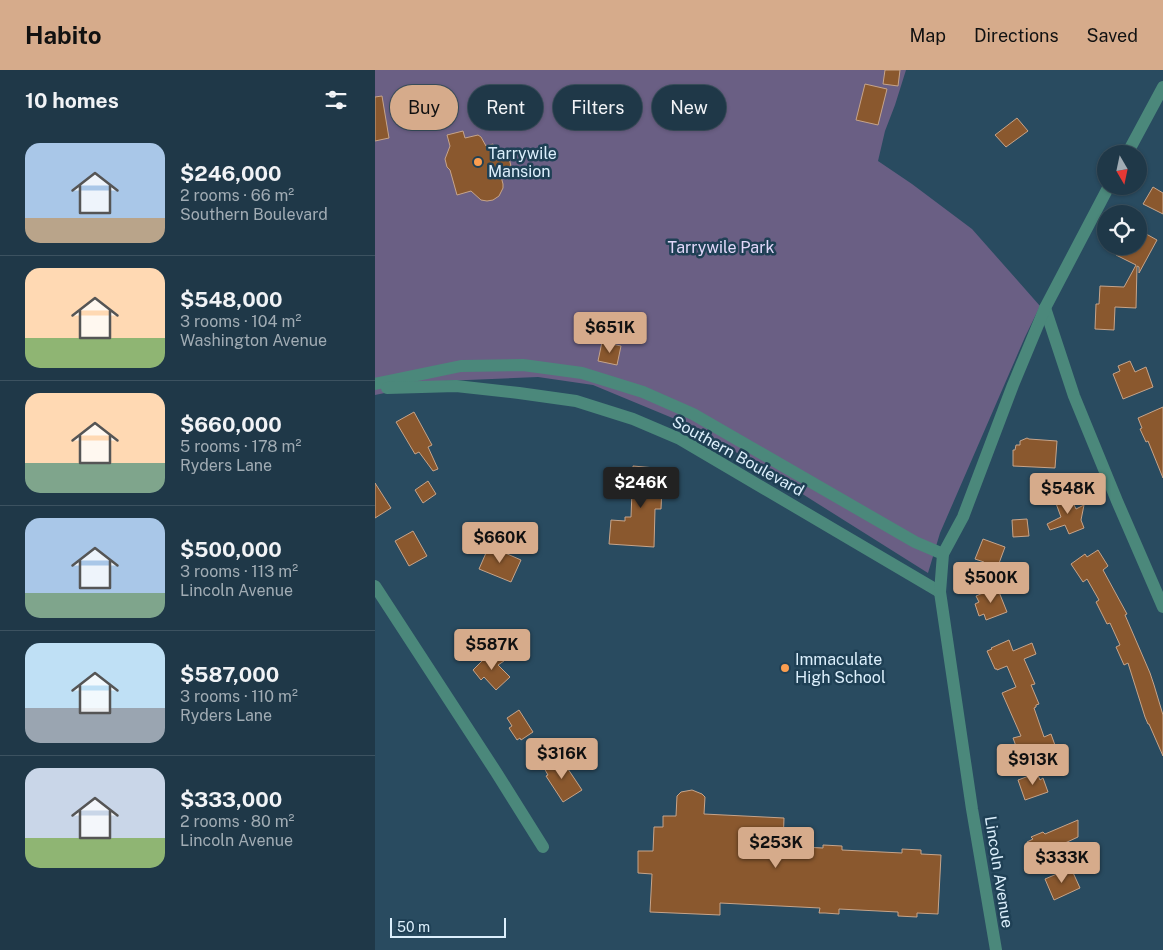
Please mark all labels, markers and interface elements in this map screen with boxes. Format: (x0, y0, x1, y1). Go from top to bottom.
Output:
text: Habito (25, 21, 101, 49)
text: Map (909, 25, 946, 46)
text: Directions (974, 25, 1059, 46)
text: Saved (1087, 25, 1138, 46)
chip: Buy (390, 85, 458, 130)
chip: Rent (468, 85, 543, 130)
chip: Filters (553, 85, 642, 130)
chip: New (652, 85, 726, 130)
icon: filters (322, 86, 350, 114)
text: 10 homes (25, 88, 119, 113)
place label: Tarrywile Mansion (488, 144, 557, 181)
north arrow (1097, 145, 1147, 195)
map controls (1097, 145, 1147, 255)
marker: Tarrywile Mansion (472, 156, 484, 168)
text: $246,000 (180, 161, 282, 186)
icon: home (65, 163, 125, 223)
text: 2 rooms · 66 m² (180, 186, 294, 205)
text: Southern Boulevard (180, 205, 328, 224)
button: locate (1097, 205, 1147, 255)
park label: Tarrywile Park (668, 238, 774, 257)
text: $548,000 (180, 287, 283, 312)
icon: home (65, 288, 125, 348)
text: 3 rooms · 104 m² (180, 312, 301, 331)
pin: $651K (575, 312, 645, 354)
text: $651K (585, 318, 635, 337)
text: Washington Avenue (180, 331, 327, 350)
text: $660,000 (180, 412, 282, 437)
street label: Southern Boulevard (669, 412, 807, 500)
icon: home (65, 413, 125, 473)
text: 5 rooms · 178 m² (180, 437, 301, 456)
text: Ryders Lane (180, 456, 272, 475)
pin: $246K (606, 466, 676, 509)
pin: $548K (1033, 472, 1103, 515)
text: $246K (614, 473, 668, 492)
text: $548K (1041, 479, 1095, 498)
pin: $660K (465, 522, 535, 564)
text: $660K (473, 528, 527, 547)
text: $500,000 (180, 537, 282, 562)
icon: home (65, 538, 125, 598)
text: 3 rooms · 113 m² (180, 562, 298, 581)
pin: $500K (956, 562, 1026, 604)
text: $500K (964, 568, 1018, 587)
text: Lincoln Avenue (180, 581, 293, 600)
pin: $587K (457, 628, 527, 671)
text: $587K (465, 635, 519, 654)
place label: Immaculate High School (795, 650, 886, 687)
text: $587,000 (180, 662, 279, 687)
marker: Immaculate High School (779, 662, 791, 674)
icon: home (65, 663, 125, 723)
text: 3 rooms · 110 m² (180, 687, 298, 706)
text: Ryders Lane (180, 706, 272, 725)
pin: $316K (527, 738, 597, 780)
text: $316K (537, 744, 587, 763)
pin: $913K (998, 744, 1068, 786)
text: $913K (1008, 750, 1058, 769)
text: $333,000 (180, 787, 282, 812)
icon: home (65, 788, 125, 848)
text: 2 rooms · 80 m² (180, 812, 294, 831)
street label: Lincoln Avenue (981, 815, 1017, 929)
pin: $253K (741, 826, 811, 869)
text: Lincoln Avenue (180, 831, 293, 850)
text: $253K (749, 833, 803, 852)
pin: $333K (1027, 842, 1097, 884)
text: $333K (1035, 848, 1089, 867)
scale bar (390, 915, 506, 938)
text: 50 m (397, 919, 430, 935)

